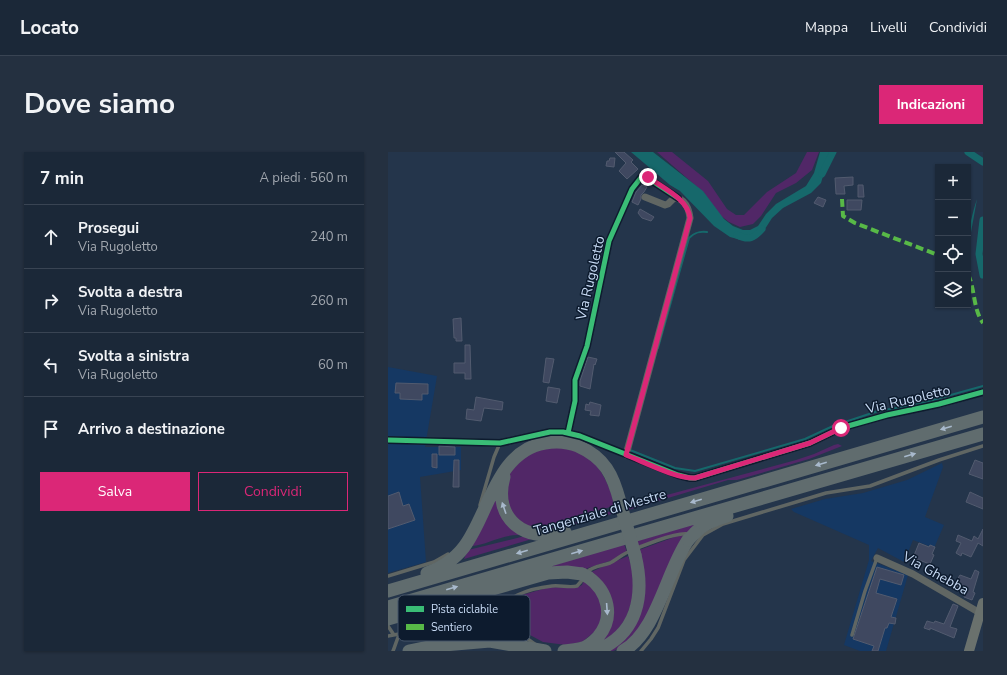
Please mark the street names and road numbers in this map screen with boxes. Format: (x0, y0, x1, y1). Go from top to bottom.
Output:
street label: Via Rugoletto (571, 234, 609, 323)
street label: Via Rugoletto (863, 381, 952, 419)
street label: Tangenziale di Mestre (532, 484, 669, 540)
street label: Via Ghebba (898, 547, 972, 599)

